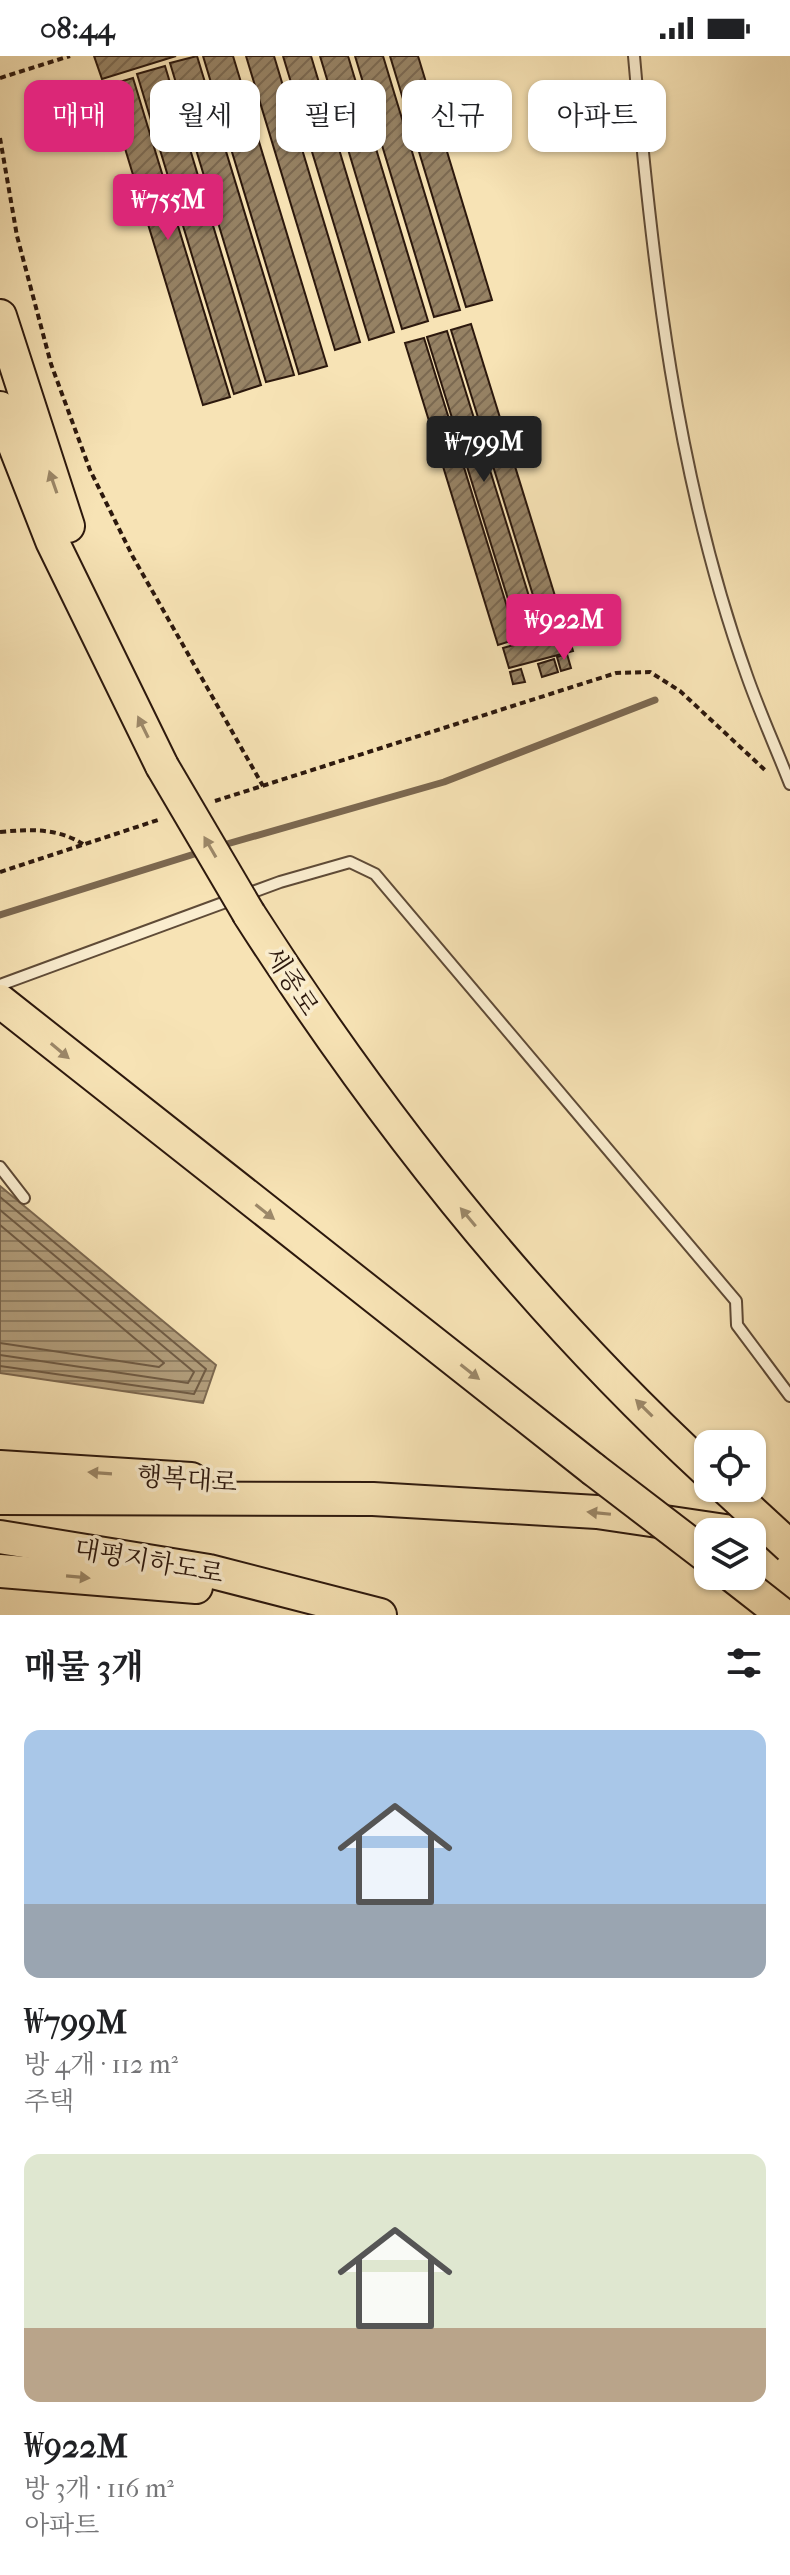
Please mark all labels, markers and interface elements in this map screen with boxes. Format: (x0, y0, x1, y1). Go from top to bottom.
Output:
text: 08:44 (40, 11, 114, 46)
chip: 매매 (24, 80, 134, 152)
chip: 월세 (150, 80, 260, 152)
chip: 필터 (276, 80, 386, 152)
chip: 신규 (402, 80, 512, 152)
chip: 아파트 (528, 80, 666, 152)
pin: ₩755M (112, 174, 224, 242)
text: ₩755M (131, 184, 205, 215)
pin: ₩799M (428, 416, 540, 484)
text: ₩799M (445, 426, 523, 457)
one-way arrow (47, 470, 59, 494)
pin: ₩922M (508, 594, 620, 662)
text: ₩922M (524, 604, 604, 635)
one-way arrow (136, 716, 150, 739)
one-way arrow (203, 836, 217, 858)
street label: 세종로 (258, 941, 325, 1021)
one-way arrow (50, 1042, 70, 1059)
one-way arrow (255, 1203, 275, 1219)
one-way arrow (460, 1207, 477, 1227)
one-way arrow (460, 1363, 480, 1379)
one-way arrow (635, 1399, 654, 1418)
map controls (694, 1430, 766, 1590)
button: locate (694, 1430, 766, 1502)
street label: 행복대로 (136, 1461, 238, 1498)
one-way arrow (87, 1466, 112, 1479)
one-way arrow (586, 1506, 611, 1519)
button: layers (694, 1518, 766, 1590)
street label: 대평지하도로 (72, 1533, 226, 1590)
one-way arrow (66, 1571, 91, 1584)
icon: filters (722, 1641, 766, 1685)
text: 매물 3개 (24, 1647, 144, 1687)
icon: home (323, 1782, 467, 1926)
text: ₩799M (24, 2002, 127, 2042)
text: 방 4개 · 112 m² (24, 2049, 178, 2080)
text: 주택 (24, 2086, 74, 2117)
icon: home (323, 2206, 467, 2350)
text: ₩922M (24, 2426, 128, 2466)
text: 방 3개 · 116 m² (24, 2473, 174, 2504)
text: 아파트 (24, 2510, 99, 2541)

